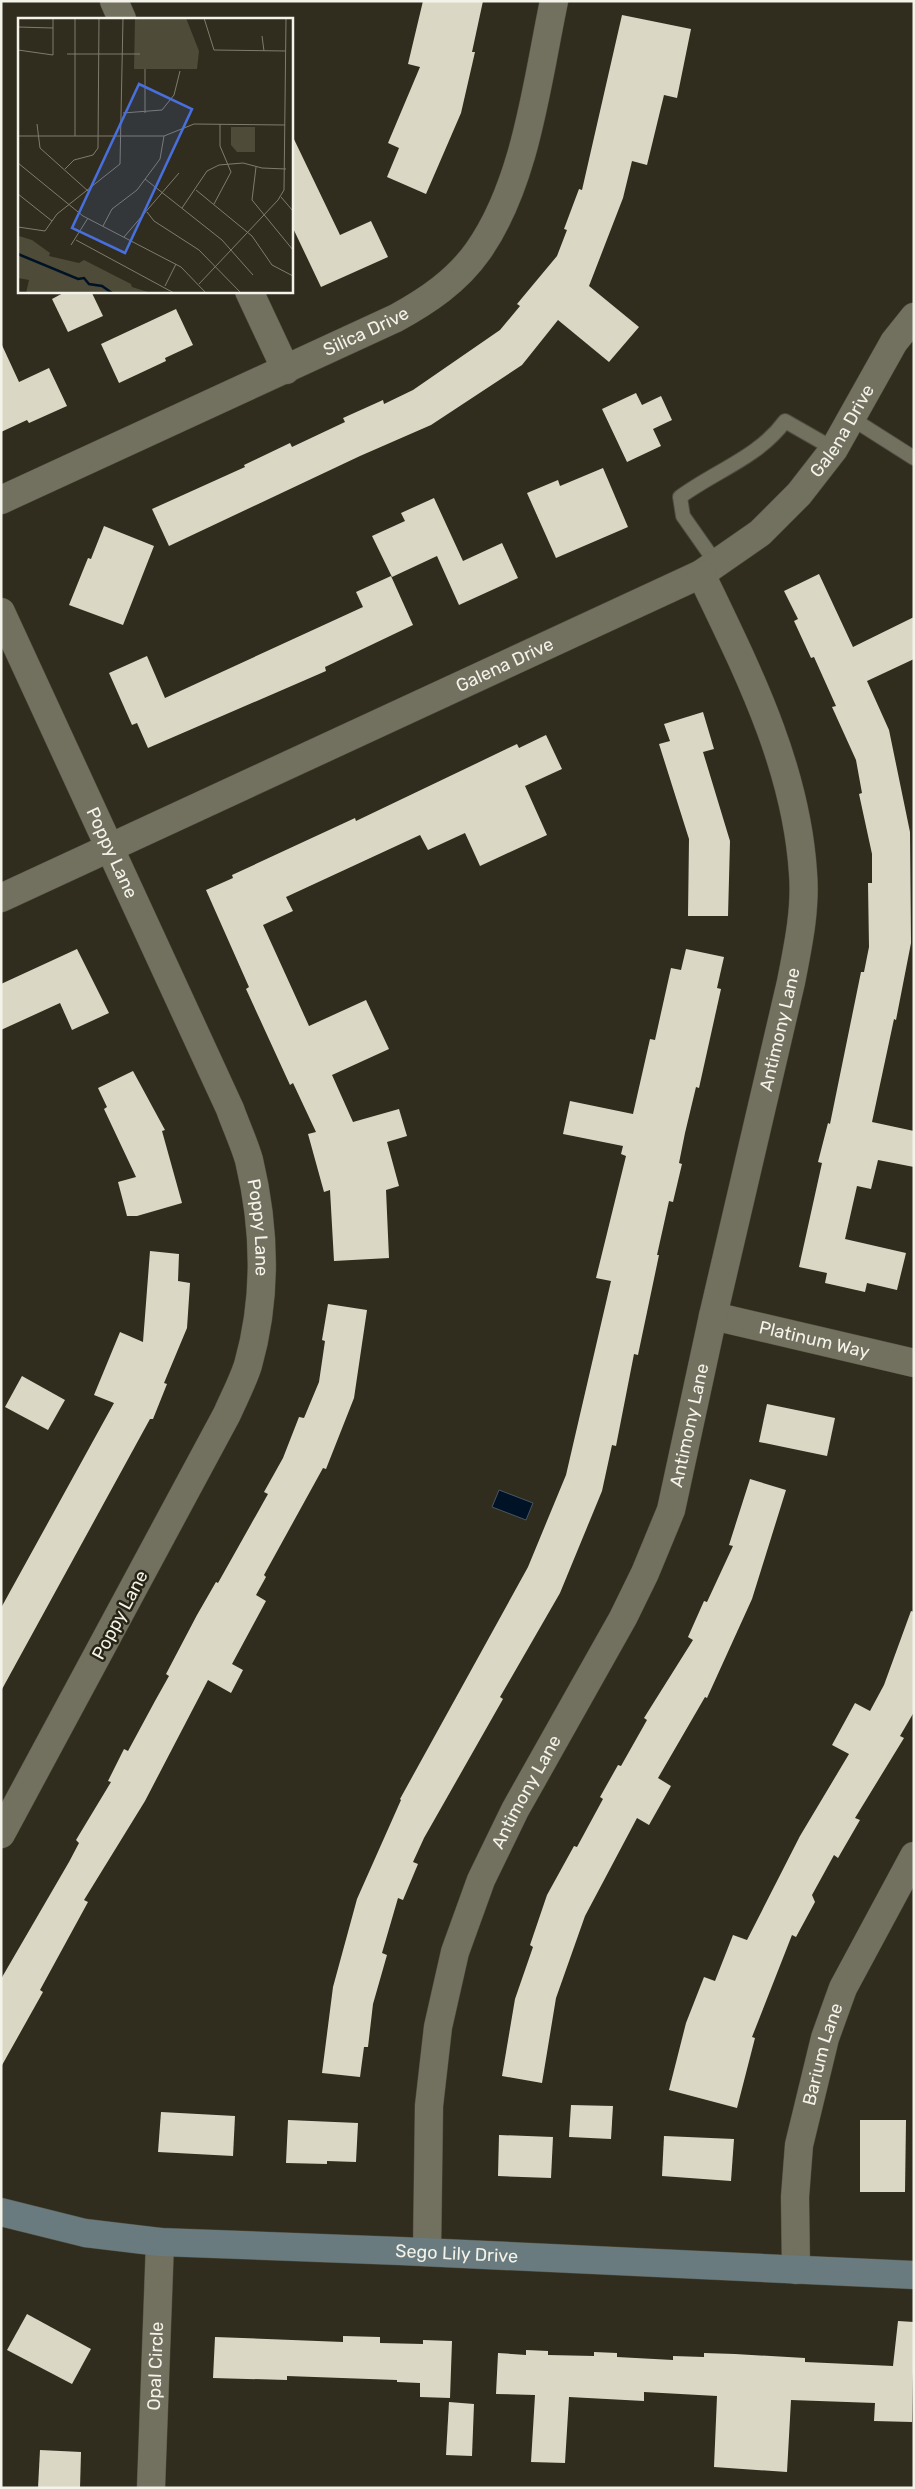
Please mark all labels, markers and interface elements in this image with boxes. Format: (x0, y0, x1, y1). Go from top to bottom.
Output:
inset map (18, 18, 292, 292)
street label: Silica Drive (320, 302, 413, 361)
street label: Galena Drive (805, 381, 879, 482)
street label: Galena Drive (452, 633, 557, 697)
street label: Poppy Lane (81, 804, 142, 902)
street label: Antimony Lane (755, 966, 805, 1093)
street label: Poppy Lane (242, 1177, 273, 1276)
street label: Platinum Way (757, 1316, 872, 1363)
street label: Antimony Lane (665, 1361, 713, 1489)
street label: Poppy Lane (87, 1567, 153, 1663)
street label: Antimony Lane (487, 1731, 566, 1853)
street label: Barium Lane (798, 2000, 848, 2108)
street label: Sego Lily Drive (395, 2240, 519, 2267)
street label: Opal Circle (143, 2321, 168, 2411)

